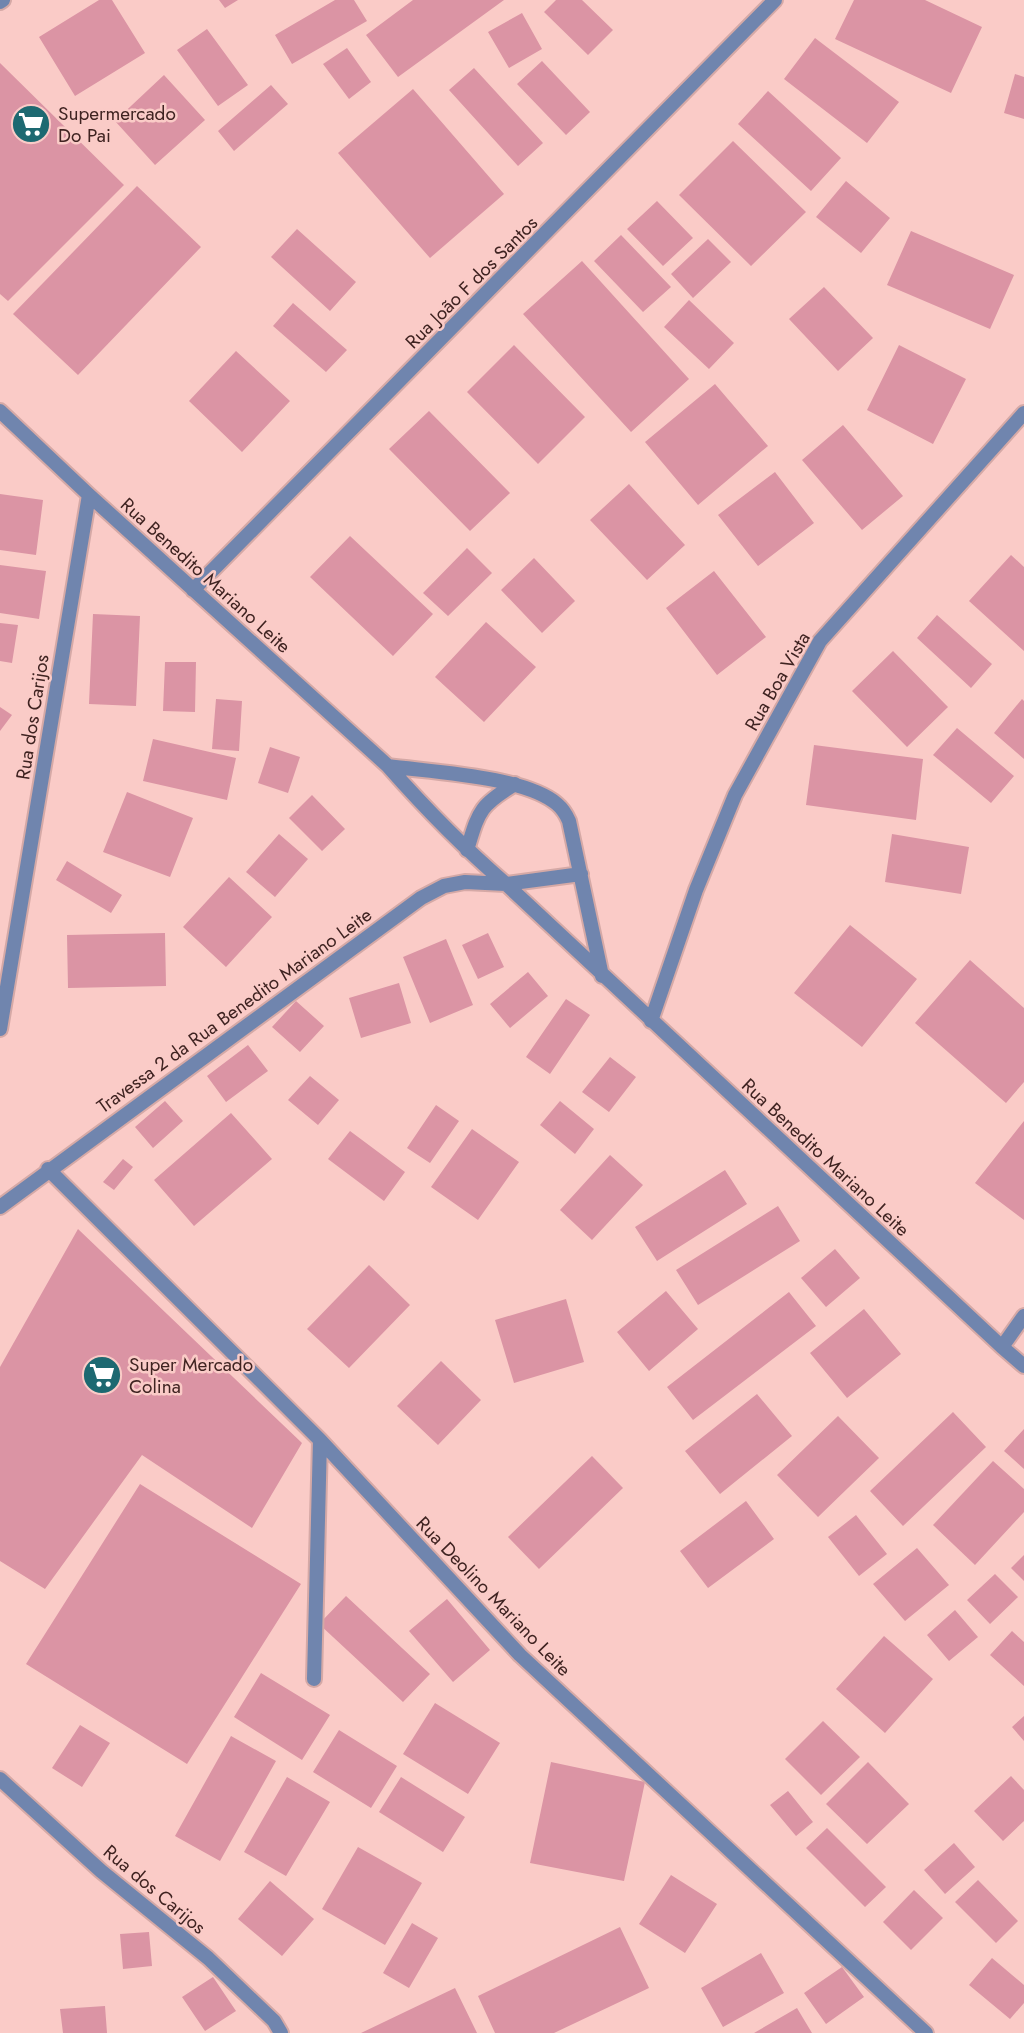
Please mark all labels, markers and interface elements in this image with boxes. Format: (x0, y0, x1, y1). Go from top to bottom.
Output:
place label: Supermercado Do Pai (58, 100, 176, 149)
supermarket icon: Supermercado Do Pai (10, 103, 52, 145)
street label: Rua João F dos Santos (399, 210, 544, 355)
street label: Rua Benedito Mariano Leite (115, 491, 297, 659)
street label: Rua Boa Vista (738, 627, 817, 736)
street label: Rua dos Carijos (9, 652, 56, 782)
street label: Travessa 2 da Rua Benedito Mariano Leite (91, 901, 377, 1119)
street label: Rua Benedito Mariano Leite (736, 1072, 916, 1243)
place label: Super Mercado Colina (129, 1351, 253, 1400)
supermarket icon: Super Mercado Colina (81, 1354, 123, 1396)
street label: Rua Deolino Mariano Leite (410, 1510, 577, 1682)
street label: Rua dos Carijos (98, 1838, 212, 1941)

